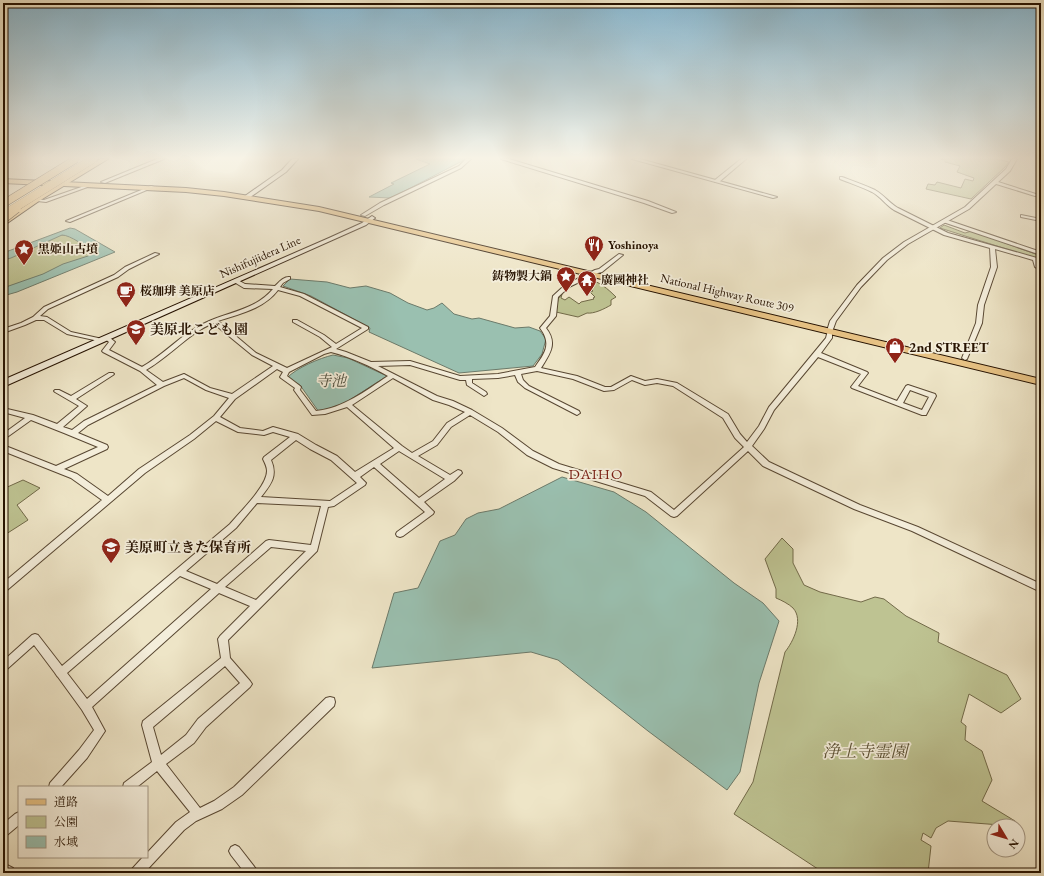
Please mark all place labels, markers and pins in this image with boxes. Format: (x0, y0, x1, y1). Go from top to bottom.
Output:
restaurant icon: Yoshinoya (583, 234, 605, 262)
place label: Yoshinoya (608, 237, 659, 253)
place icon: 黒姫山古墳 (13, 238, 35, 266)
place label: 黒姫山古墳 (38, 241, 98, 257)
place icon: 鋳物製大鍋 (555, 265, 577, 293)
place label: 鋳物製大鍋 (492, 268, 552, 284)
temple icon: 廣國神社 (576, 269, 598, 297)
place label: 廣國神社 (601, 272, 649, 288)
cafe icon: 桜珈琲 美原店 (115, 280, 137, 308)
place label: 桜珈琲 美原店 (140, 283, 215, 299)
school or university icon: 美原北こども園 (125, 318, 147, 346)
place label: 美原北こども園 (150, 320, 248, 338)
shop icon: 2nd STREET (884, 336, 906, 364)
place label: 2nd STREET (909, 338, 989, 356)
school or university icon: 美原町立きた保育所 (100, 536, 122, 564)
place label: 美原町立きた保育所 (125, 538, 251, 556)

